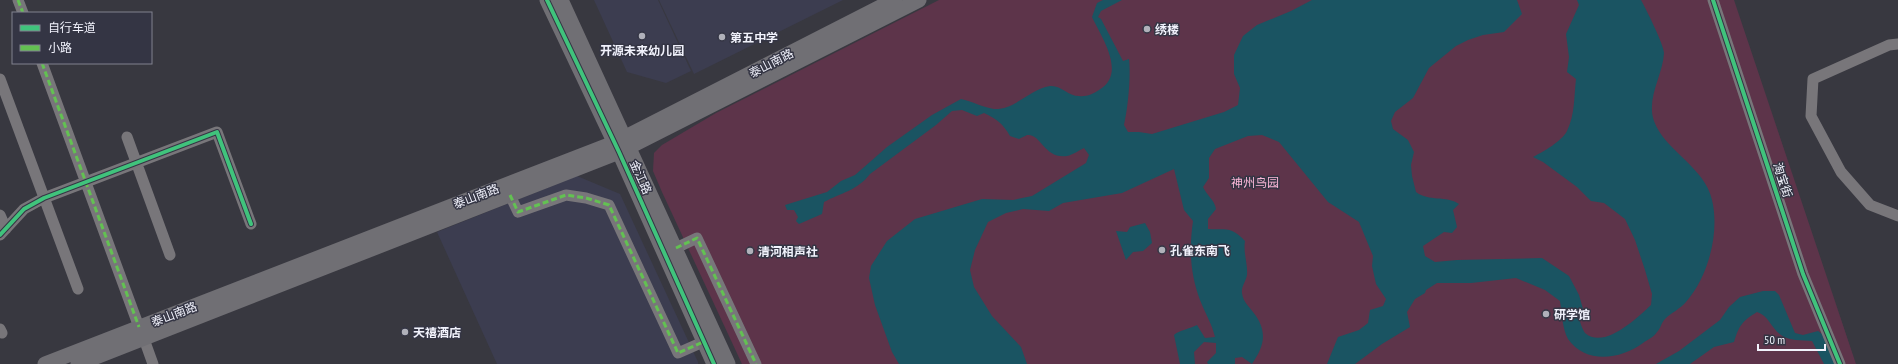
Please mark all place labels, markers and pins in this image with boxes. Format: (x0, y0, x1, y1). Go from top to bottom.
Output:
place label: 绣楼 (1155, 22, 1179, 37)
marker: 绣楼 (1142, 24, 1152, 34)
place label: 第五中学 (730, 30, 778, 45)
marker: 开源未来幼儿园 (637, 31, 647, 41)
marker: 第五中学 (717, 32, 727, 42)
place label: 开源未来幼儿园 (600, 43, 684, 58)
place label: 孔雀东南飞 (1170, 243, 1230, 258)
place label: 清河相声社 (758, 244, 818, 259)
marker: 孔雀东南飞 (1157, 245, 1167, 255)
marker: 清河相声社 (745, 246, 755, 256)
place label: 研学馆 (1554, 307, 1590, 322)
marker: 研学馆 (1541, 309, 1551, 319)
place label: 天禧酒店 (413, 325, 461, 340)
marker: 天禧酒店 (400, 327, 410, 337)

